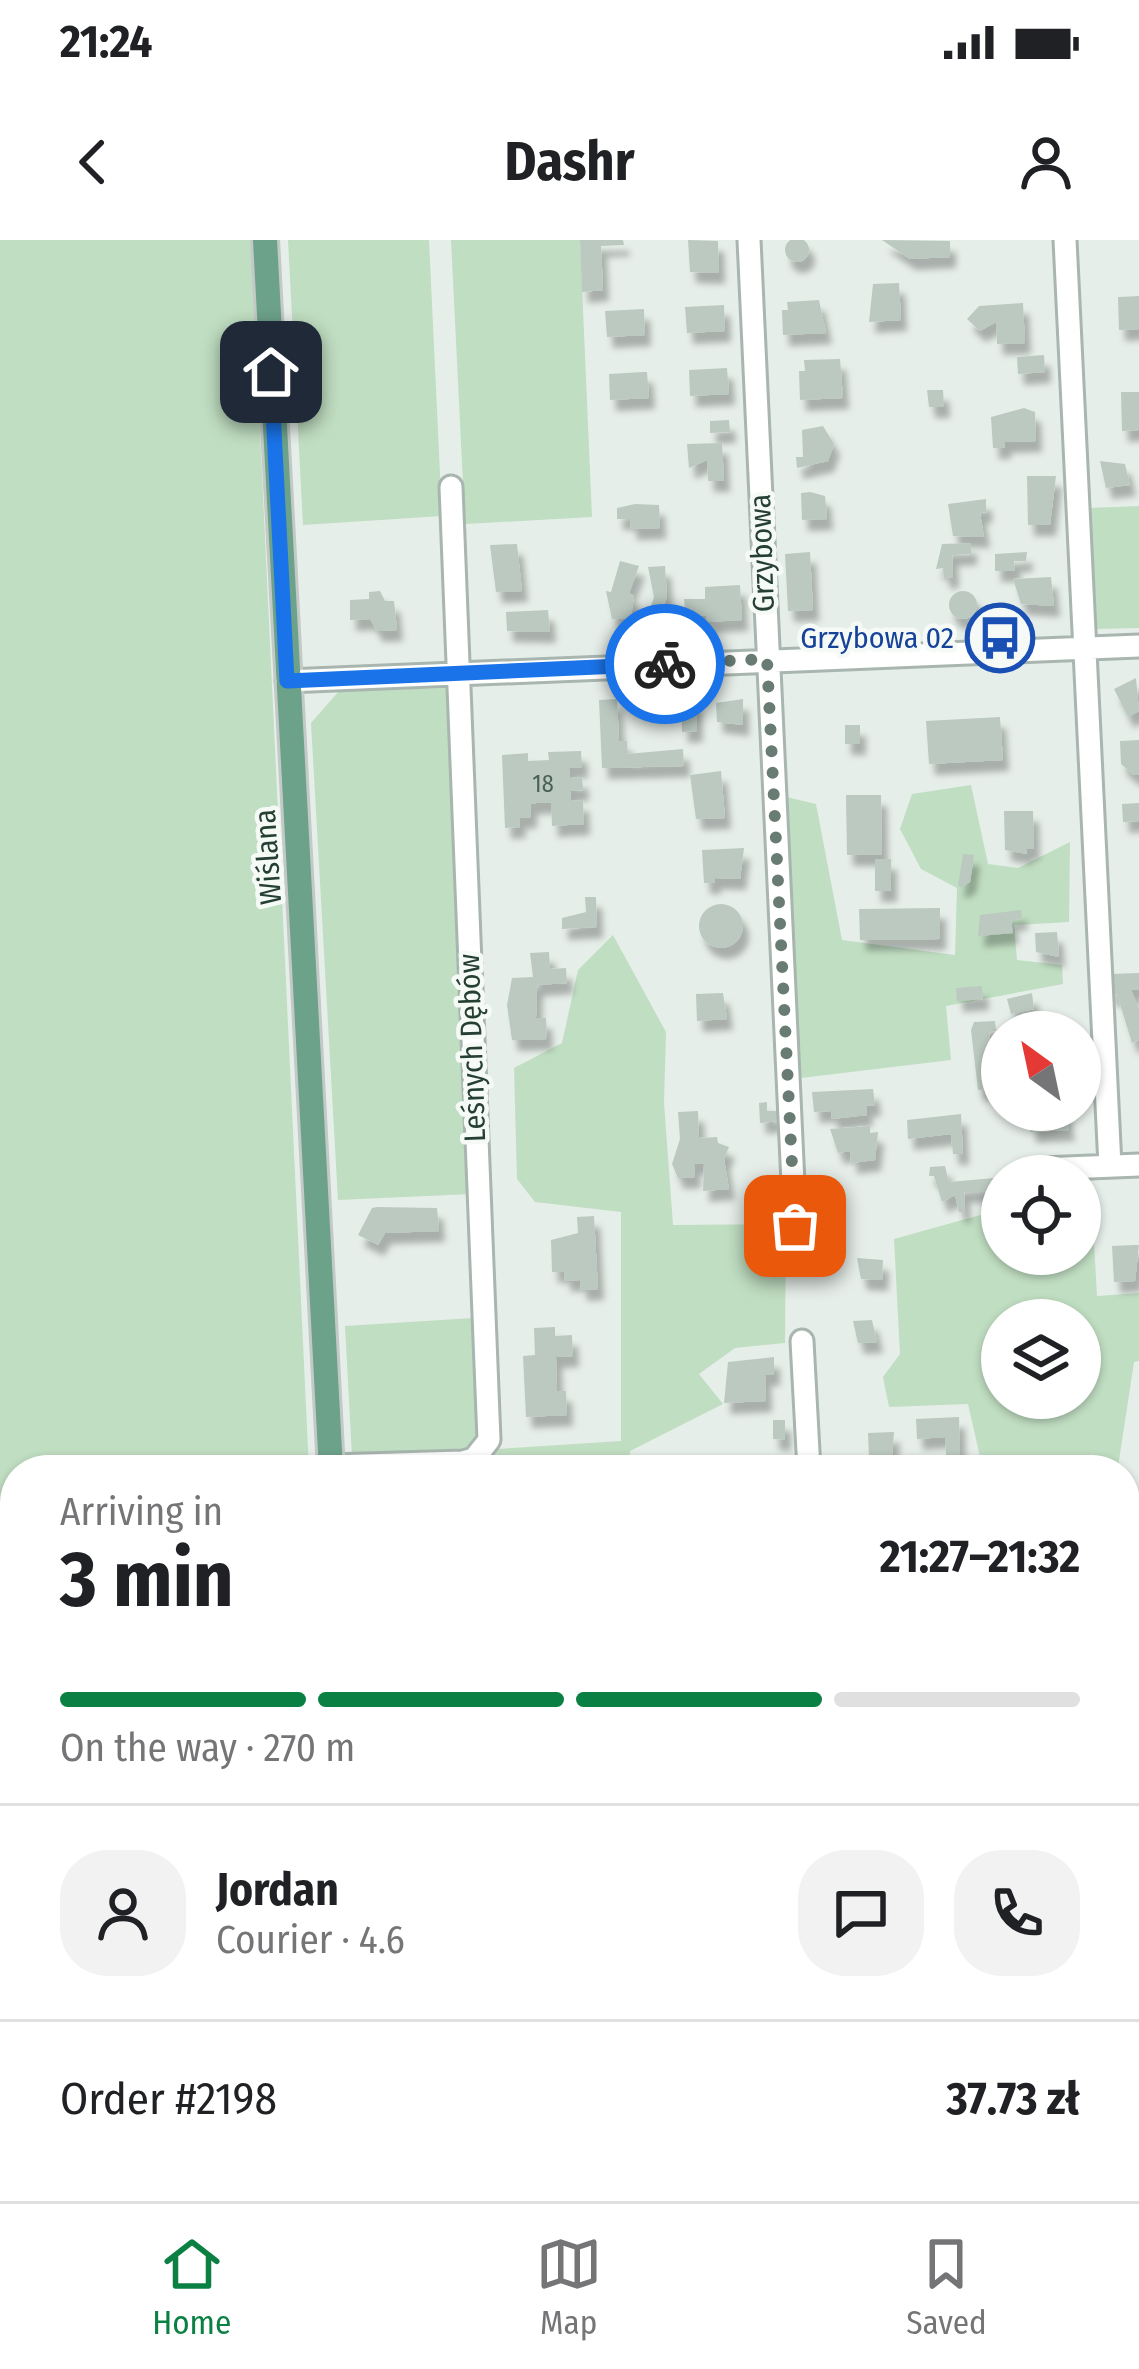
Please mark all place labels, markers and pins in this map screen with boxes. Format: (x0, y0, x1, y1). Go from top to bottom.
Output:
pin (220, 321, 322, 423)
bus stop icon: Grzybowa 02 (965, 603, 1035, 673)
place label: Grzybowa 02 (800, 620, 954, 656)
pin (744, 1175, 846, 1277)

